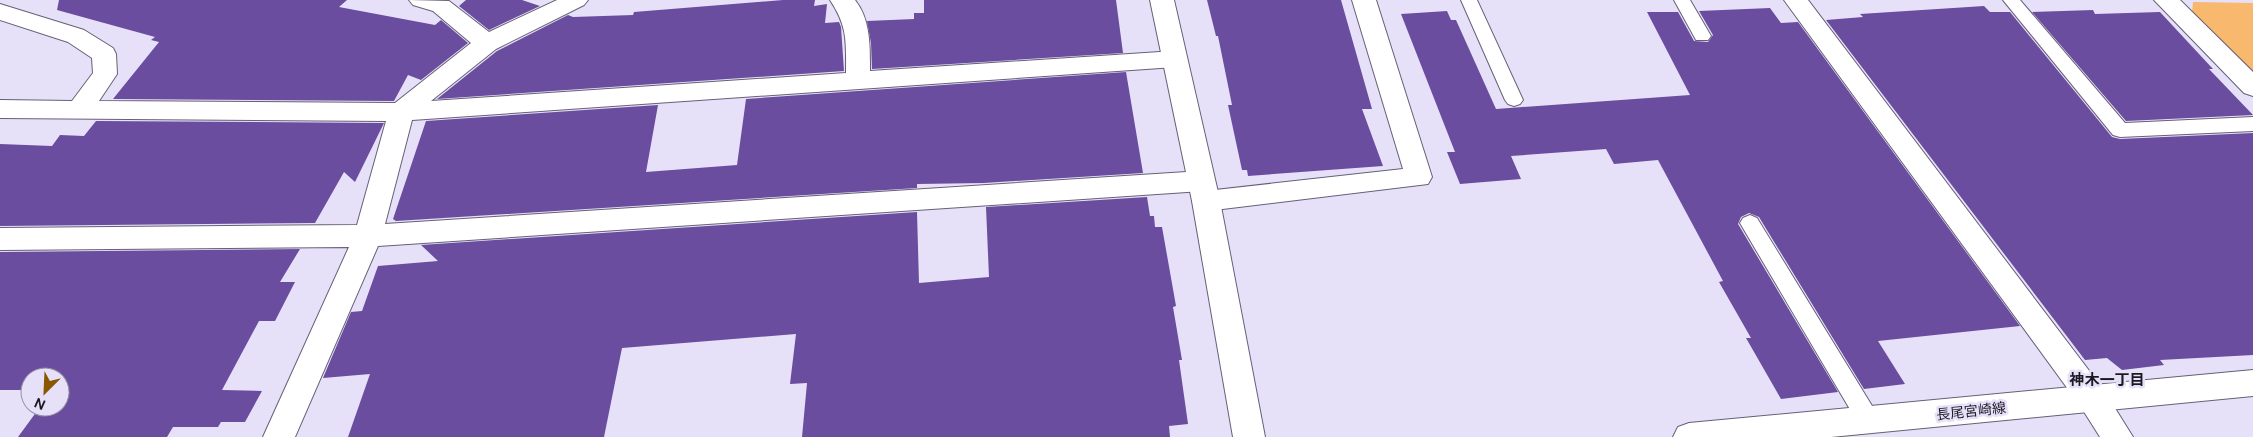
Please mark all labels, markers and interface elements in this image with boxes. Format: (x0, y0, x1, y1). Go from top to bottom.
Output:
north arrow (20, 367, 70, 417)
district label: 神木一丁目 (2068, 370, 2145, 390)
text: N (31, 394, 48, 414)
street label: 長尾宮崎線 (1935, 398, 2007, 424)

